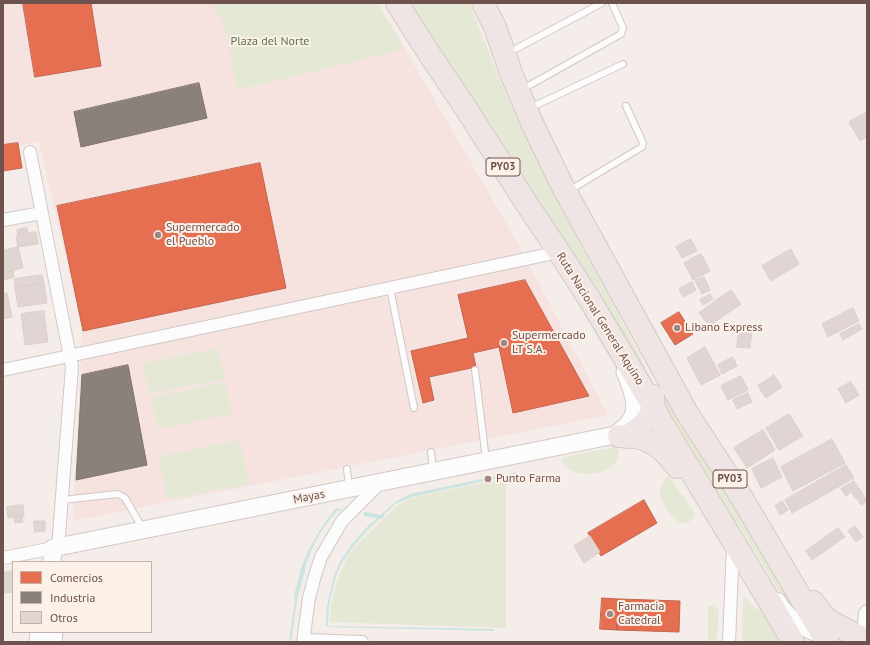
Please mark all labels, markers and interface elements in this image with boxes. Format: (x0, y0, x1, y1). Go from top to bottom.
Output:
park label: Plaza del Norte (231, 35, 309, 49)
road number: PY03 (486, 158, 520, 176)
place label: Supermercado el Pueblo (166, 221, 240, 249)
marker: Supermercado el Pueblo (153, 230, 163, 240)
street label: Ruta Nacional General Aquino (553, 250, 647, 388)
place label: Libano Express (685, 321, 762, 335)
marker: Libano Express (672, 323, 682, 333)
place label: Supermercado LT S.A. (512, 329, 586, 357)
marker: Supermercado LT S.A. (499, 338, 509, 348)
road number: PY03 (713, 470, 747, 488)
place label: Punto Farma (496, 472, 561, 486)
marker: Punto Farma (483, 474, 493, 484)
street label: Mayas (292, 487, 326, 507)
legend (12, 561, 152, 633)
text: Comercios (50, 570, 103, 585)
text: Industria (50, 590, 95, 605)
place label: Farmacia Catedral (618, 600, 665, 628)
marker: Farmacia Catedral (605, 609, 615, 619)
text: Otros (50, 610, 78, 625)

